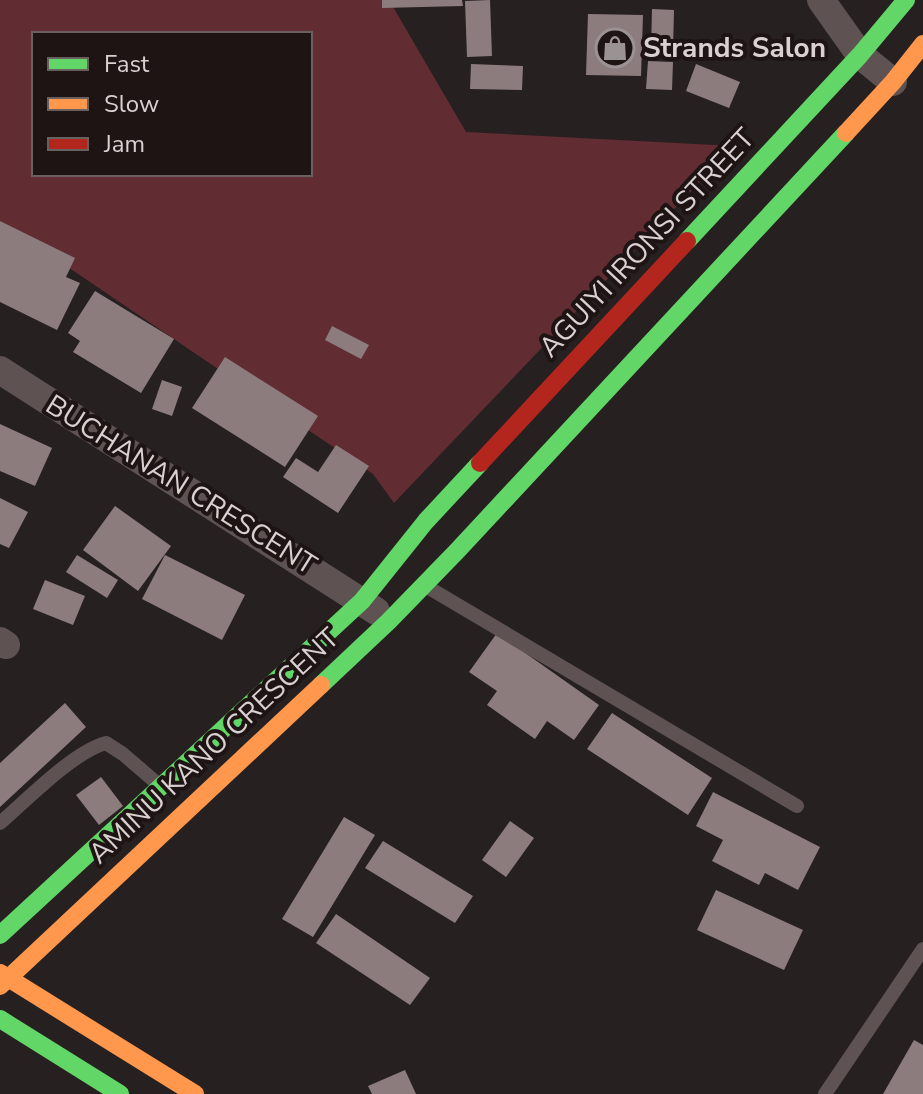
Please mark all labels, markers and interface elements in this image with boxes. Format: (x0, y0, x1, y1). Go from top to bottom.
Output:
shop icon: Strands Salon (594, 27, 636, 69)
place label: Strands Salon (643, 29, 826, 67)
legend (32, 32, 312, 176)
text: Fast (104, 48, 150, 80)
text: Slow (104, 88, 159, 120)
street label: AGUIYI IRONSI STREET (531, 120, 763, 366)
text: Jam (103, 128, 145, 160)
street label: BUCHANAN CRESCENT (38, 386, 324, 584)
street label: AMINU KANO CRESCENT (80, 619, 348, 872)

